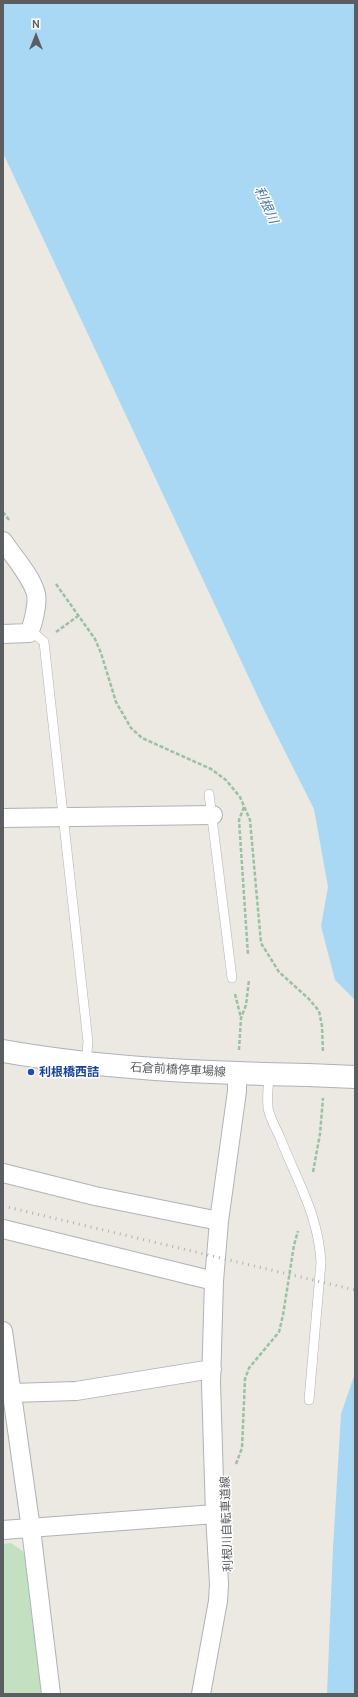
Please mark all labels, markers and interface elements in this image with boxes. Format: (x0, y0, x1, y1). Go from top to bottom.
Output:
north arrow (16, 16, 56, 56)
text: N (32, 17, 40, 31)
water label: 利根川 (251, 184, 281, 226)
street label: 石倉前橋停車場線 (130, 1060, 226, 1080)
place label: 利根橋西詰 (39, 1065, 99, 1079)
marker: 利根橋西詰 (26, 1067, 36, 1077)
street label: 利根川自転車道線 (218, 1476, 236, 1572)

